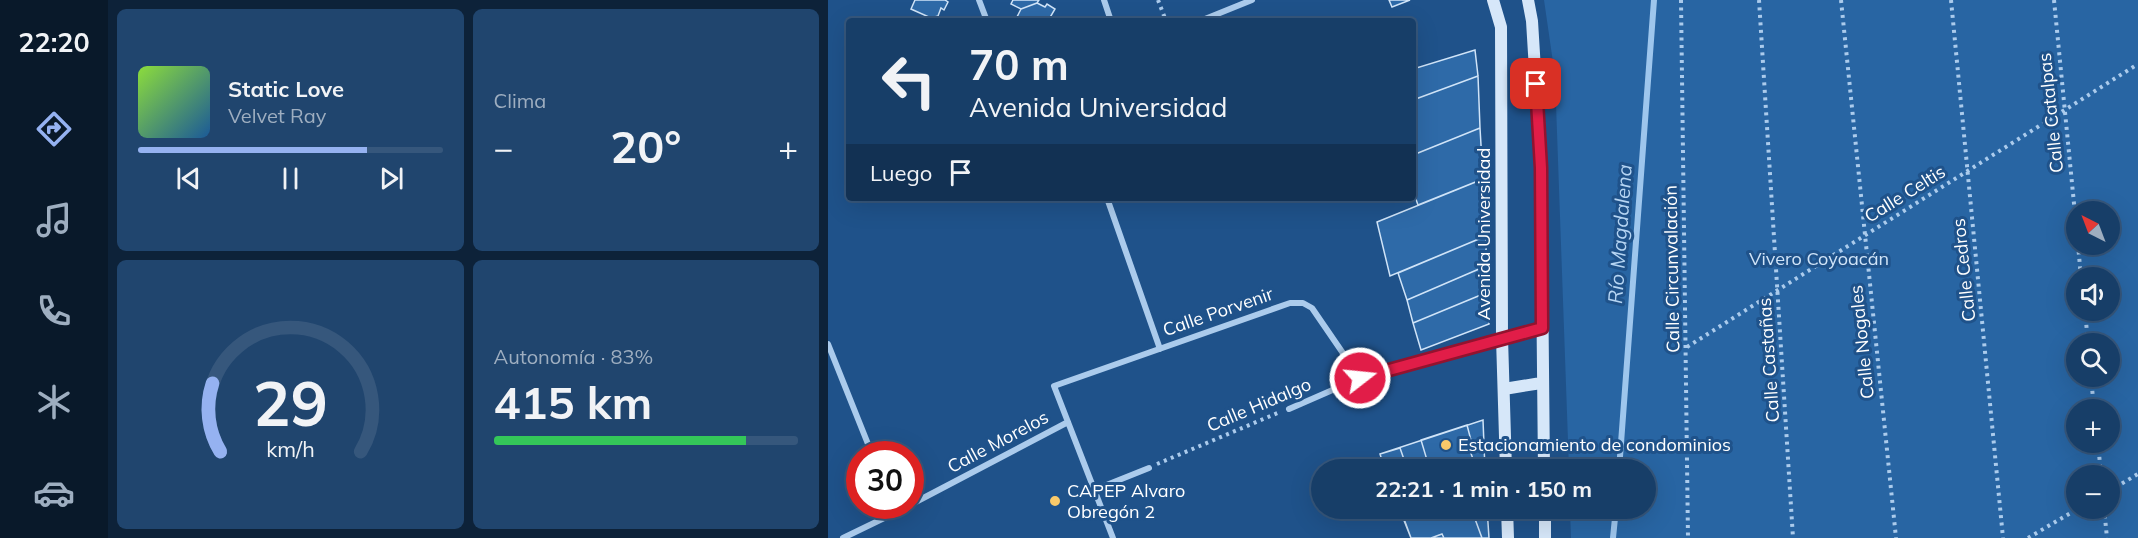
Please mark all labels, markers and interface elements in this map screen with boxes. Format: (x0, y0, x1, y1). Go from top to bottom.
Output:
text: 22:20 (18, 25, 90, 59)
text: 70 m (969, 38, 1069, 91)
icon: left (870, 42, 948, 120)
street label: Calle Catalpas (2033, 52, 2068, 174)
pin (1510, 58, 1561, 109)
icon: arrive (1519, 67, 1552, 100)
text: Static Love (228, 75, 344, 103)
text: Clima (494, 88, 546, 113)
text: Avenida Universidad (969, 90, 1228, 124)
text: Velvet Ray (228, 103, 326, 128)
icon: directions (33, 108, 75, 150)
text: 20° (610, 118, 681, 174)
text: − (494, 127, 513, 168)
text: + (778, 127, 798, 168)
street label: Avenida Universidad (1472, 148, 1495, 320)
icon: arrive (944, 156, 977, 189)
text: Luego (870, 159, 932, 187)
street label: Calle Celtis (1860, 160, 1950, 227)
icon: previous (172, 162, 205, 195)
icon: pause (274, 162, 307, 195)
icon: next (375, 162, 408, 195)
water label: Río Magdalena (1602, 163, 1637, 305)
street label: Calle Circunvalación (1659, 185, 1684, 353)
icon: music (33, 199, 75, 241)
north arrow (2066, 201, 2120, 255)
map controls (2066, 201, 2120, 519)
street label: Calle Cedros (1947, 217, 1980, 323)
park label: Vivero Coyoacán (1749, 247, 1889, 270)
button: sound (2066, 267, 2120, 321)
street label: Calle Porvenir (1160, 282, 1276, 341)
street label: Calle Nogales (1844, 284, 1879, 400)
icon: phone (33, 290, 75, 332)
street label: Calle Castañas (1753, 297, 1784, 423)
button: search (2066, 333, 2120, 387)
text: Autonomía · 83% (494, 344, 653, 369)
position arrow (1328, 346, 1392, 410)
text: 29 (253, 363, 328, 442)
street label: Calle Hidalgo (1203, 372, 1314, 437)
text: 415 km (494, 374, 652, 430)
icon: climate (33, 381, 75, 423)
button: + (2066, 399, 2120, 453)
street label: Calle Morelos (943, 405, 1052, 478)
place label: Estacionamiento de condominios (1458, 433, 1731, 456)
text: km/h (266, 435, 314, 462)
marker: Estacionamiento de condominios (1439, 438, 1453, 452)
speed limit sign: 30 (846, 441, 924, 519)
button: − (2066, 465, 2120, 519)
icon: car (33, 472, 75, 514)
text: 22:21 · 1 min · 150 m (1375, 475, 1592, 503)
place label: CAPEP Alvaro Obregón 2 (1067, 479, 1185, 523)
marker: CAPEP Alvaro Obregón 2 (1048, 494, 1062, 508)

